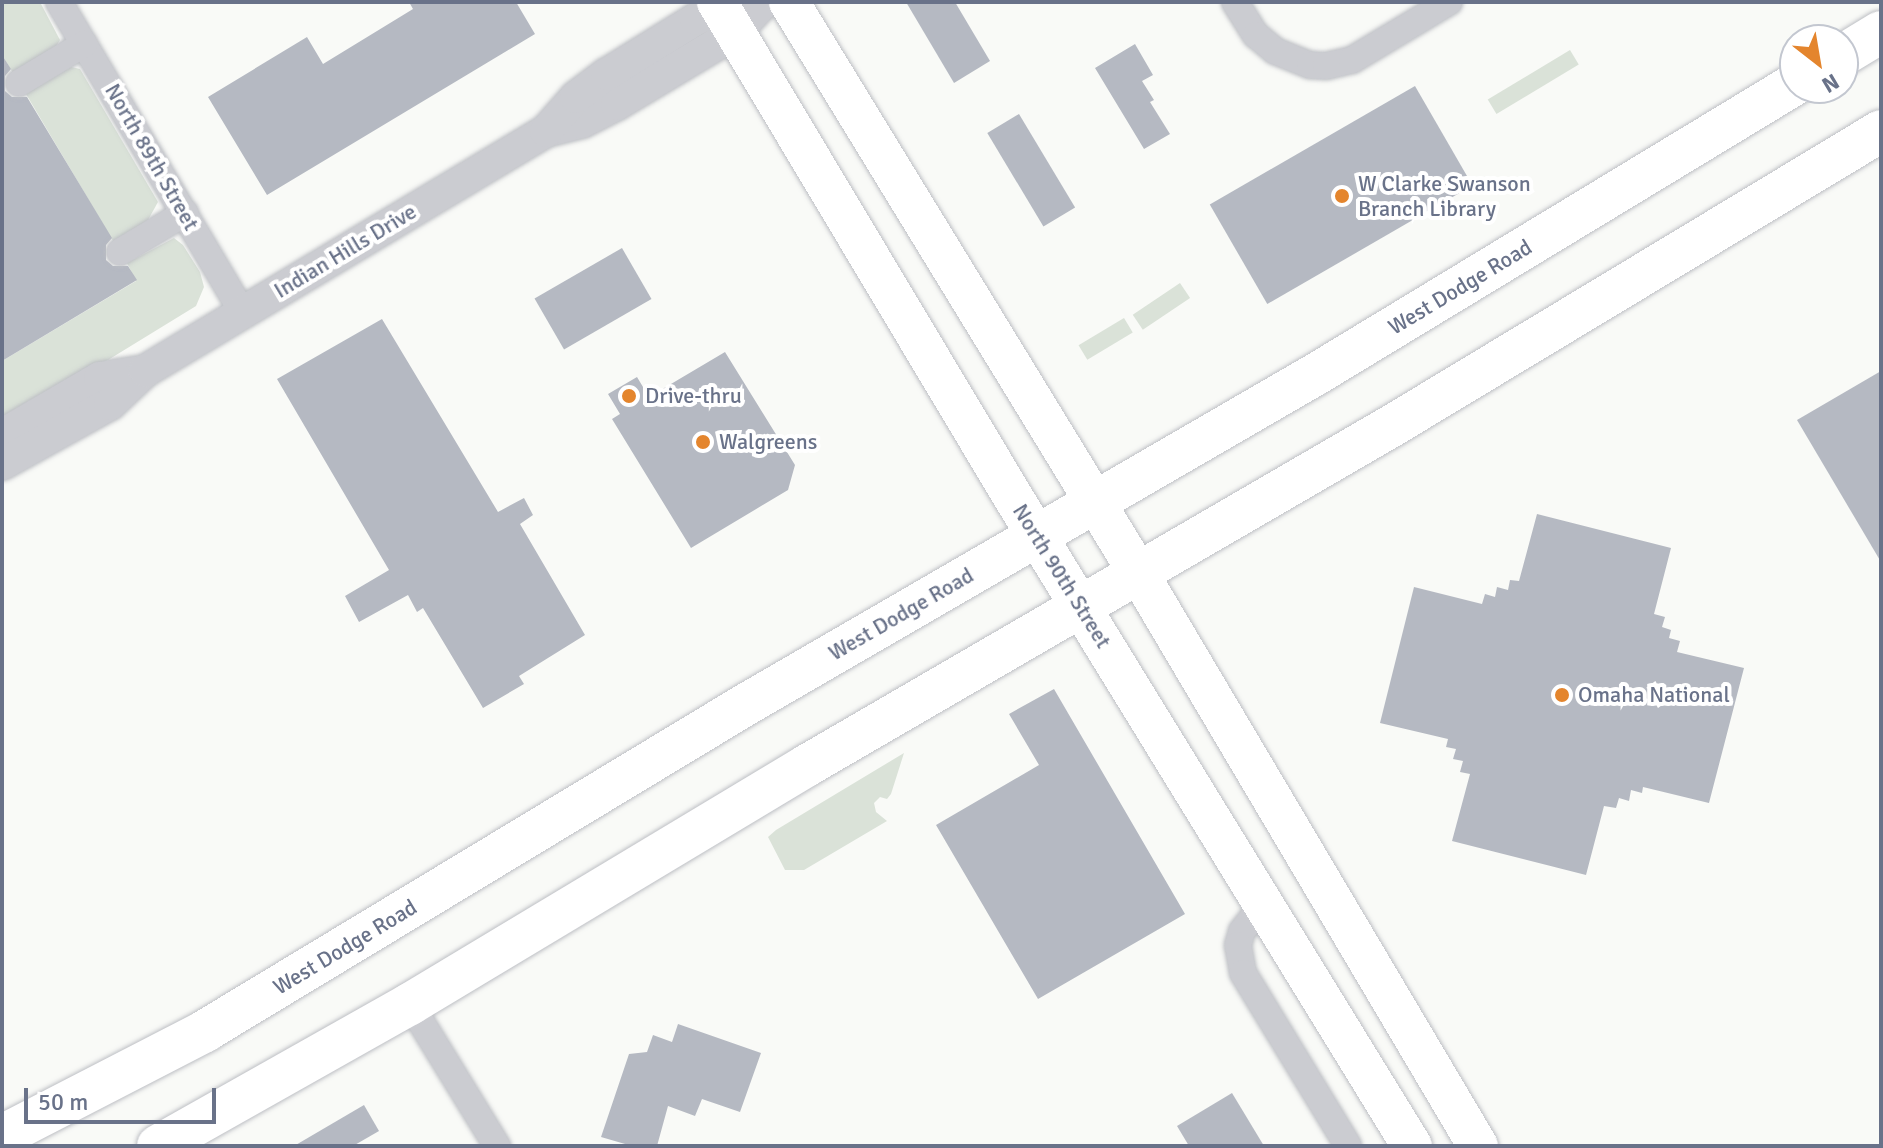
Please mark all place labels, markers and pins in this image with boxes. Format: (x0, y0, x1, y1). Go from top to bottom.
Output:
place label: W Clarke Swanson Branch Library (1358, 170, 1531, 222)
marker: W Clarke Swanson Branch Library (1333, 187, 1351, 205)
place label: Drive-thru (645, 383, 742, 409)
marker: Drive-thru (620, 387, 638, 405)
place label: Walgreens (719, 429, 817, 455)
marker: Walgreens (694, 433, 712, 451)
place label: Omaha National (1578, 682, 1730, 708)
marker: Omaha National (1553, 686, 1571, 704)

